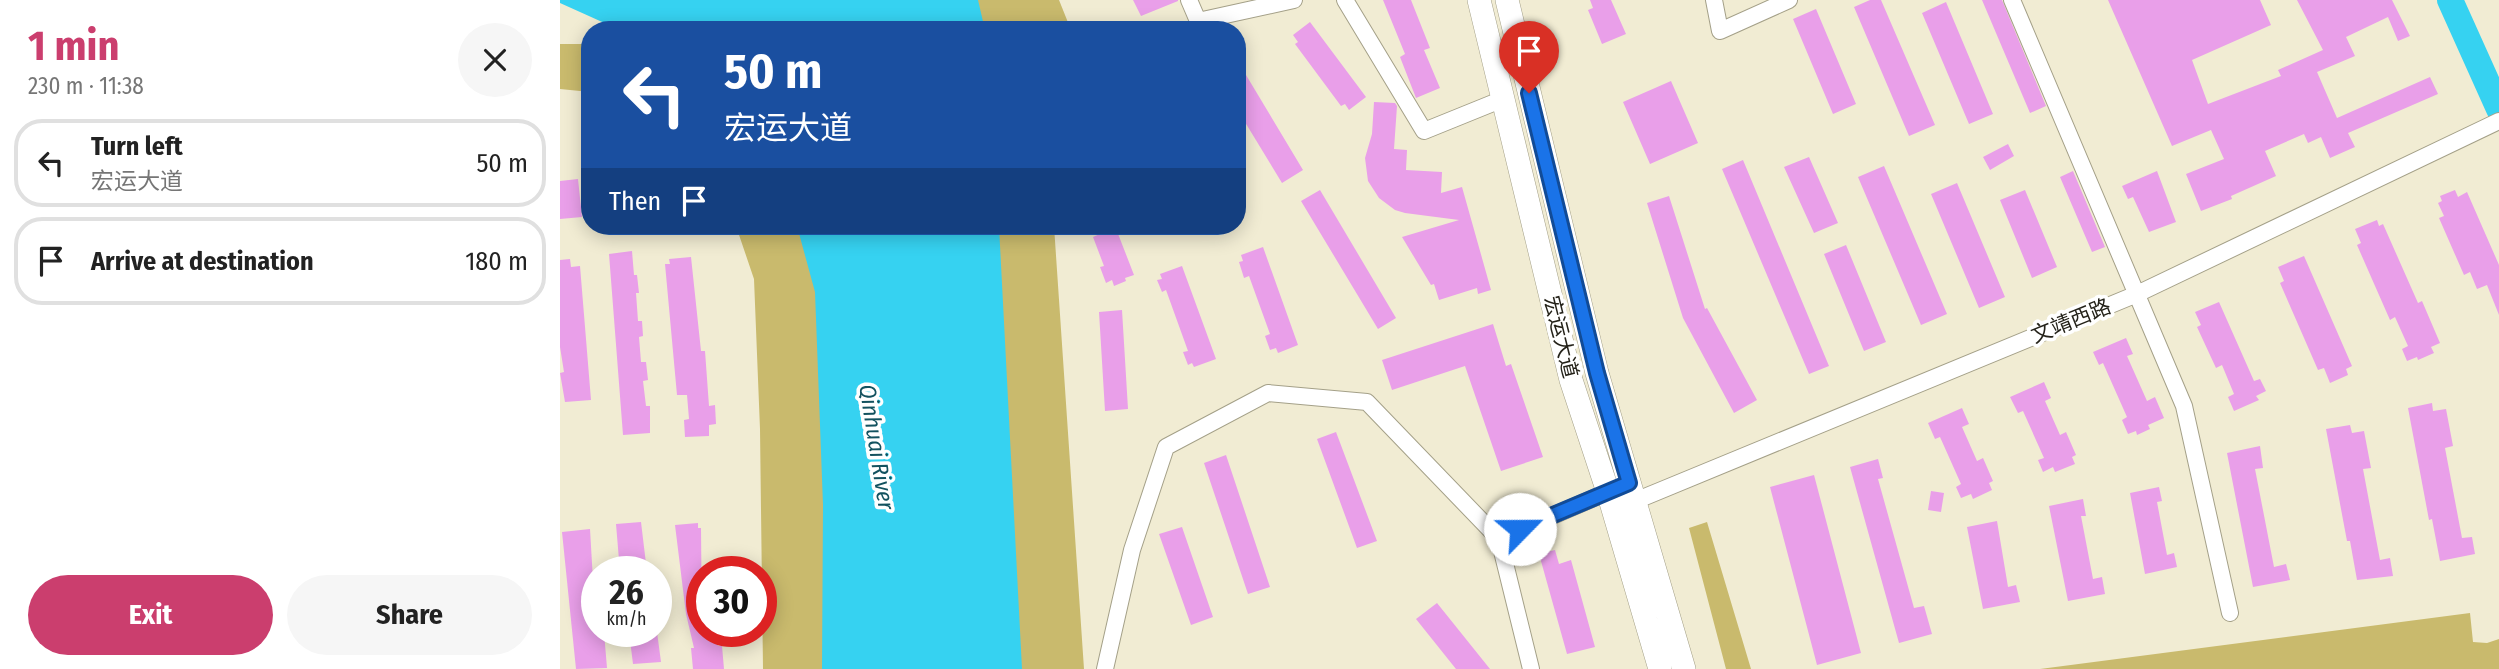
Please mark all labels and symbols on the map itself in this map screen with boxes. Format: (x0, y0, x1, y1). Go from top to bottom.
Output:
pin (1499, 21, 1559, 93)
street label: 宏运大道 (1538, 293, 1584, 381)
street label: 文靖西路 (2027, 293, 2115, 349)
water label: Qinhuai River (853, 382, 901, 513)
position arrow (1483, 492, 1557, 566)
speed limit sign: 30 (686, 556, 777, 647)

